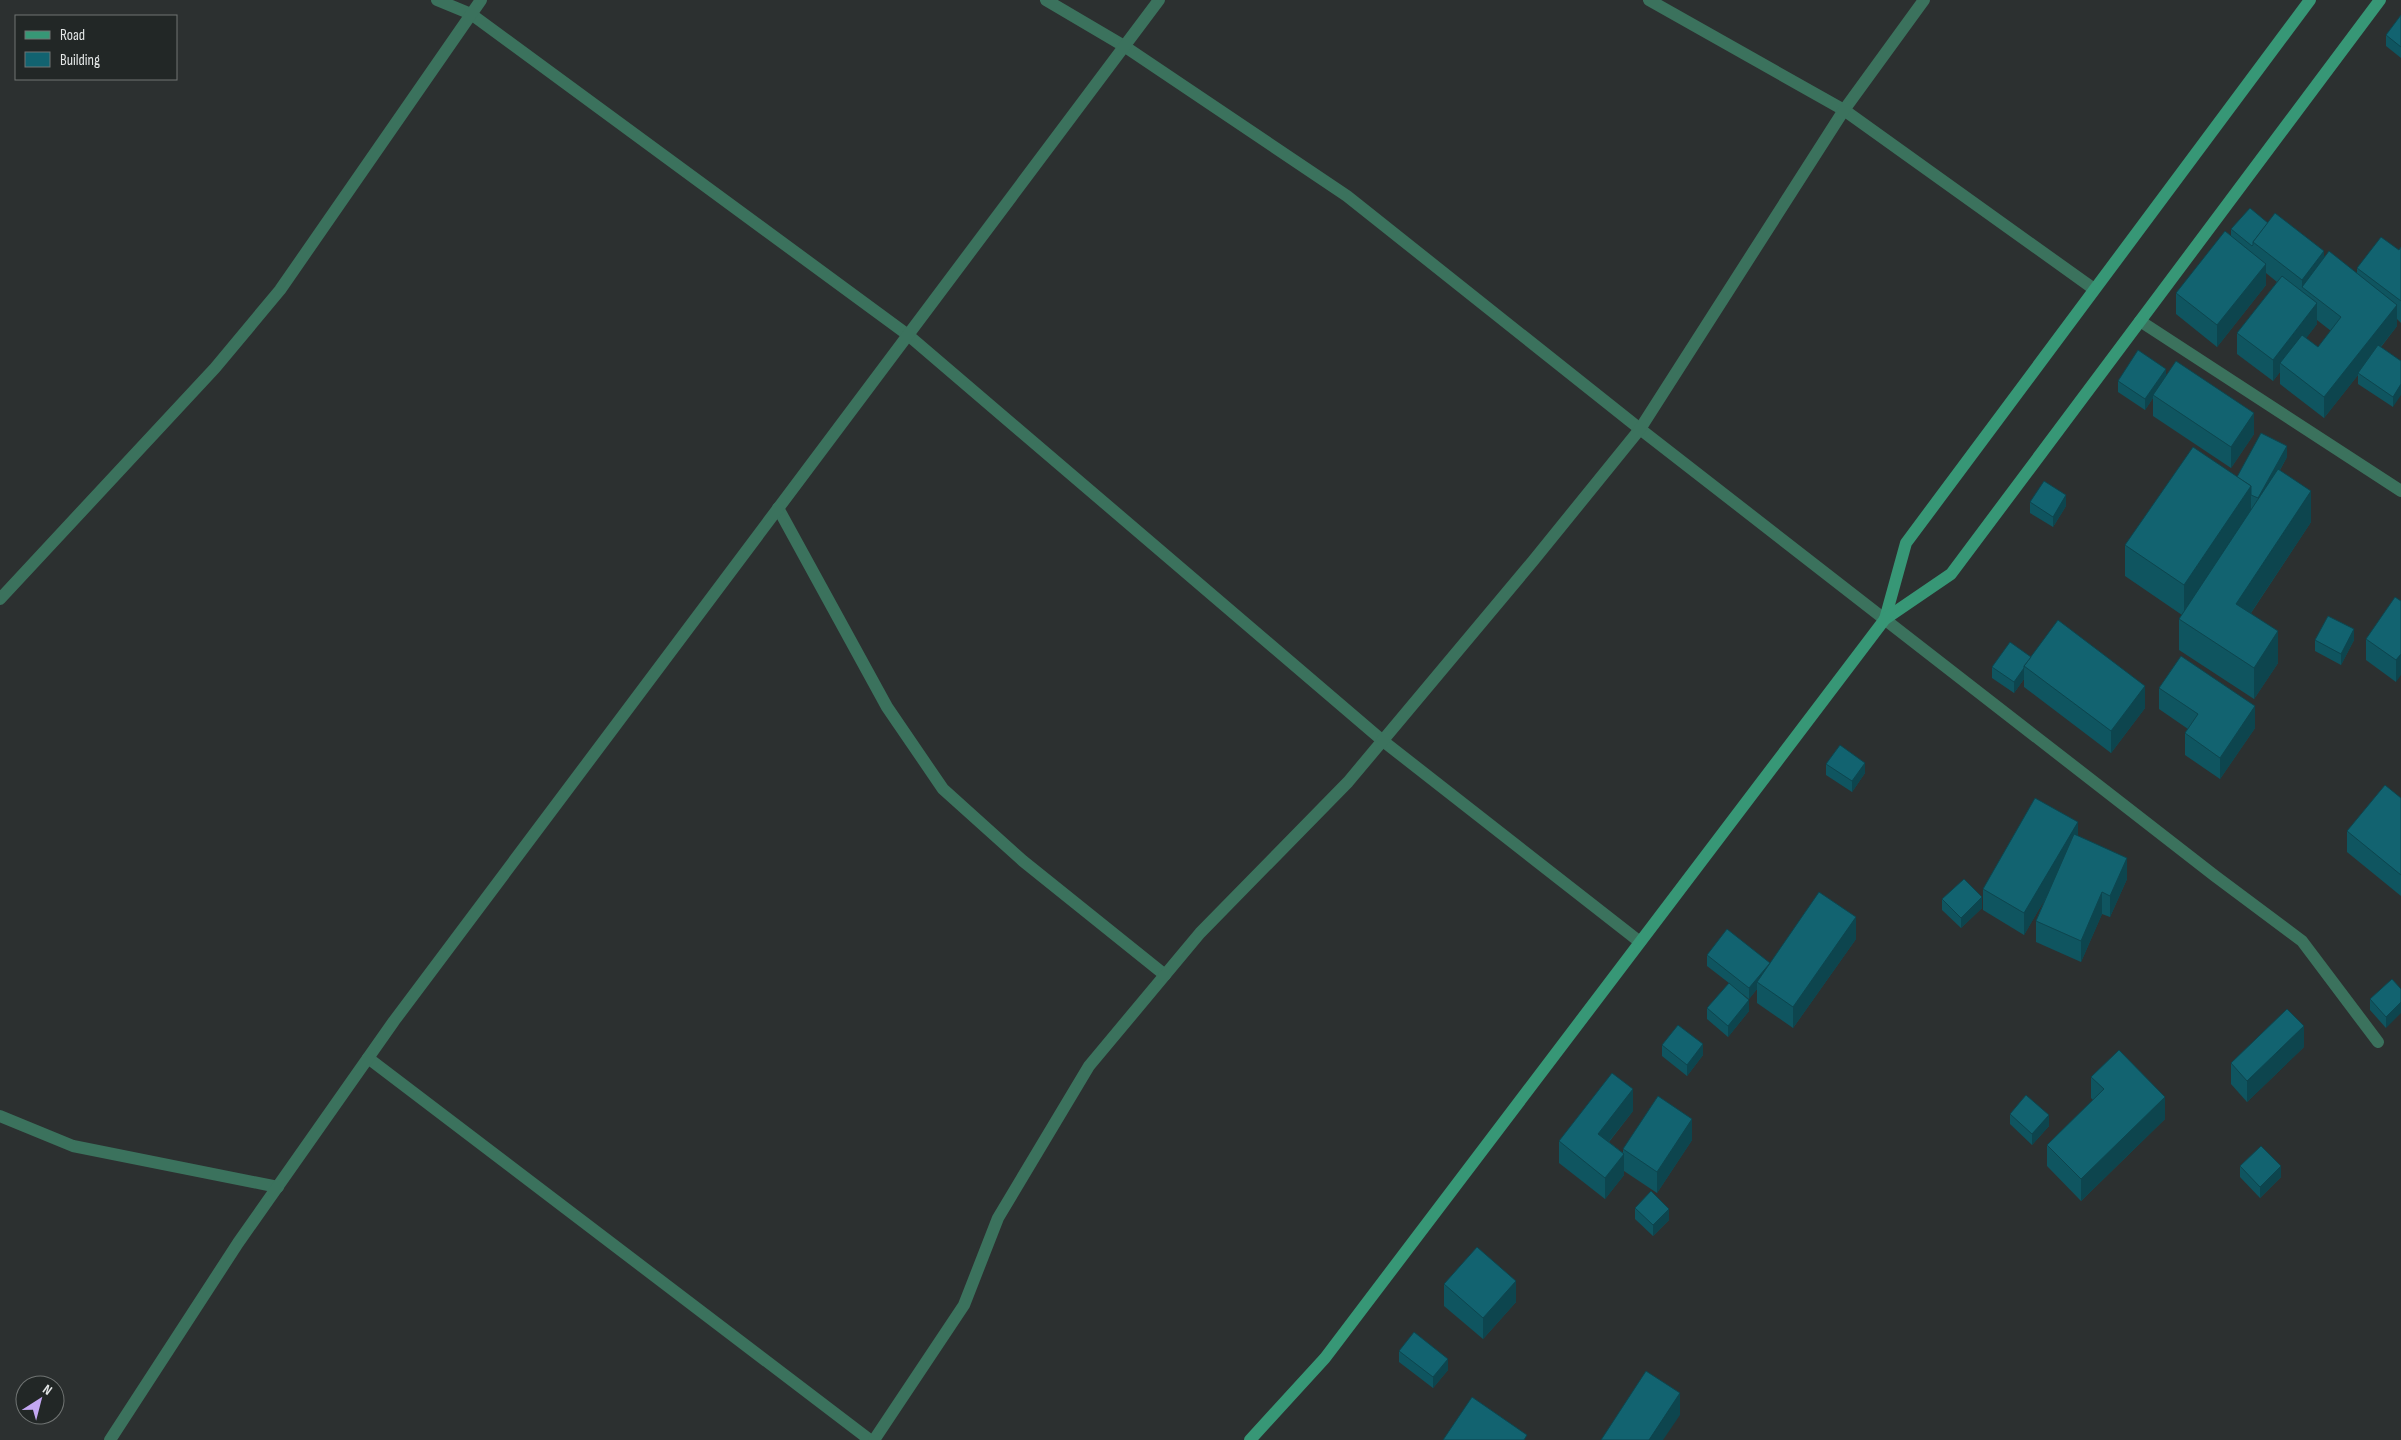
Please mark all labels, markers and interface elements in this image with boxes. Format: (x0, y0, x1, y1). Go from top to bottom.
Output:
legend (15, 15, 178, 80)
text: Road (60, 26, 85, 45)
text: Building (60, 51, 100, 70)
north arrow (15, 1375, 65, 1425)
text: N (39, 1381, 55, 1399)

